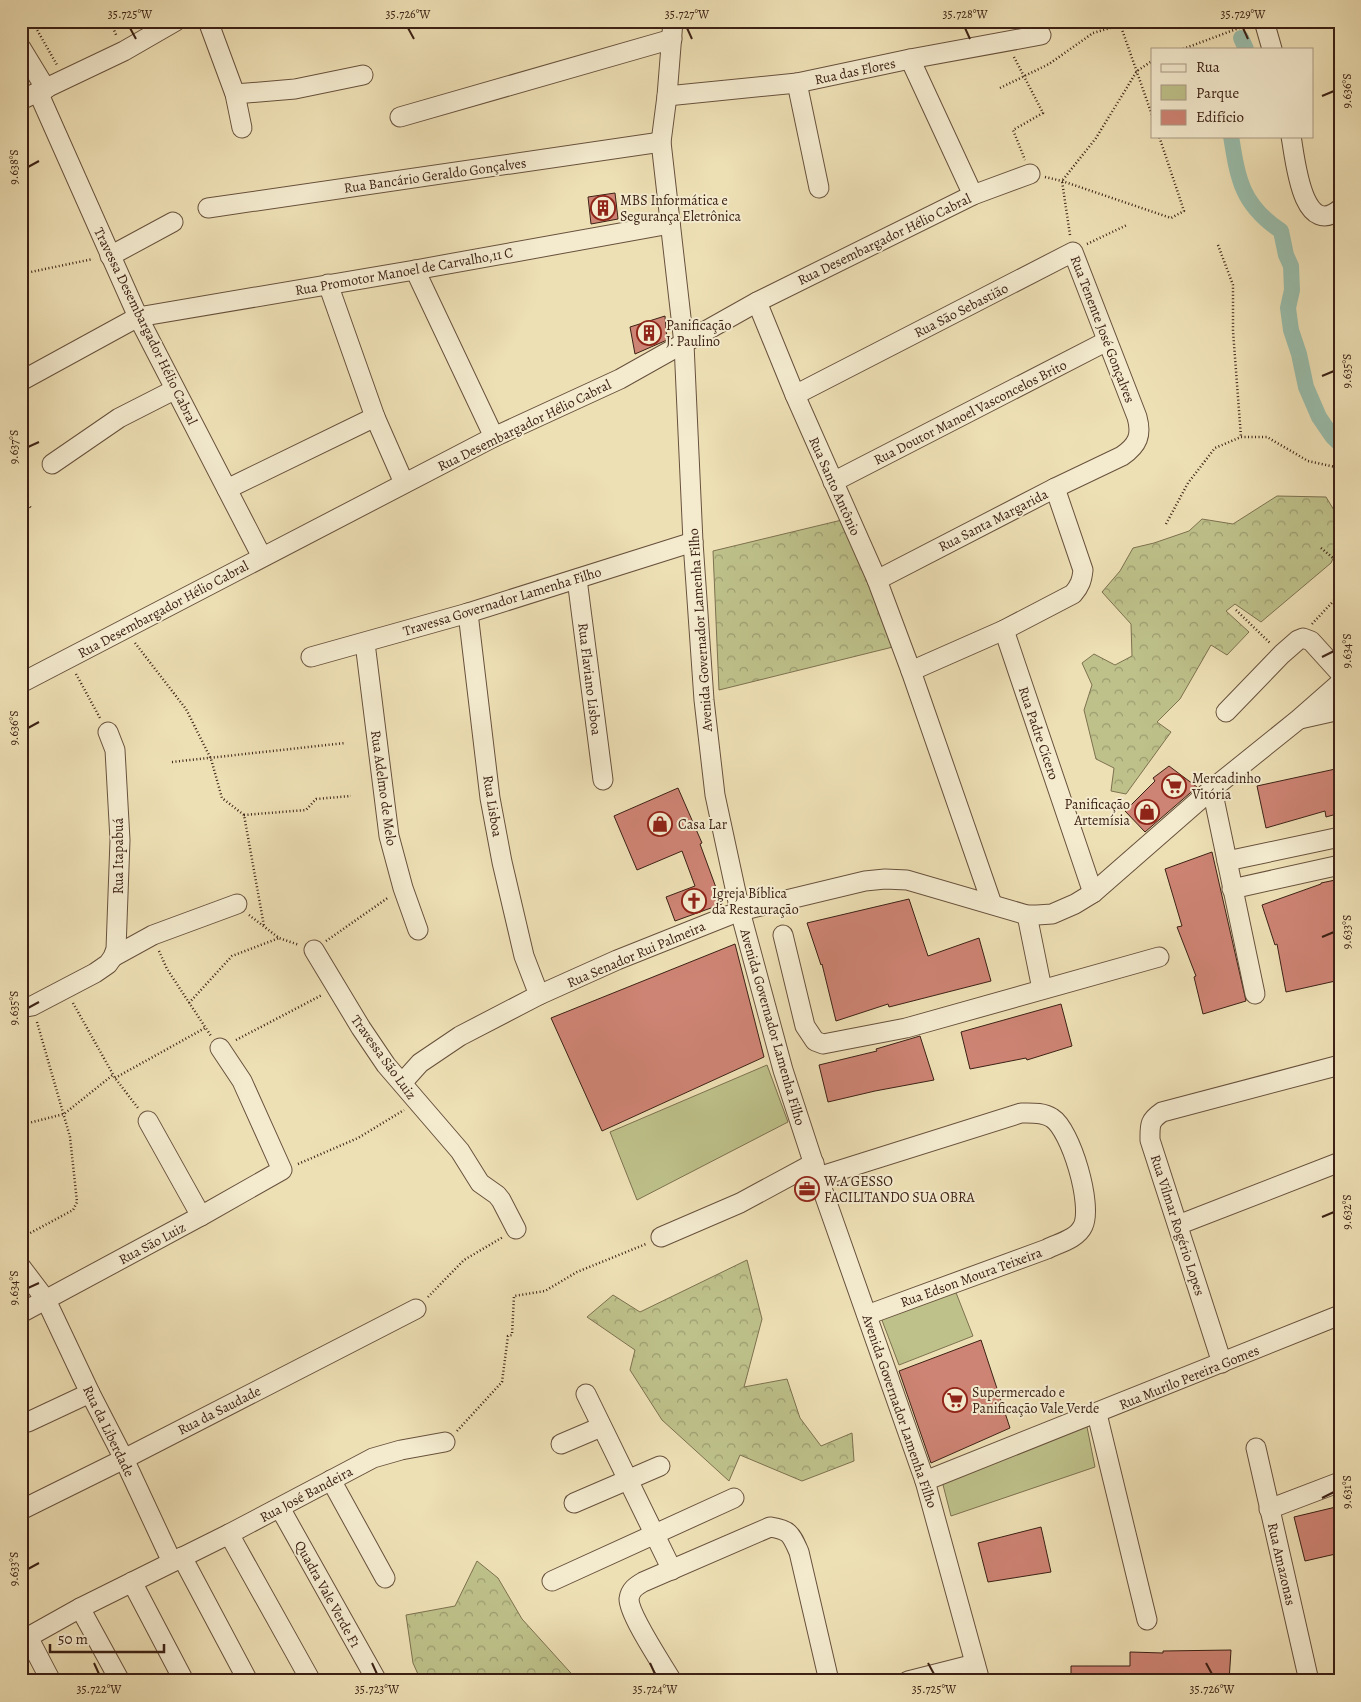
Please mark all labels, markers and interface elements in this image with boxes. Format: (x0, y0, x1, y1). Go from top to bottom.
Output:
text: 35.725°W (108, 6, 153, 22)
text: 35.726°W (386, 6, 431, 22)
text: 35.727°W (665, 6, 710, 22)
text: 35.728°W (942, 6, 988, 22)
text: 35.729°W (1221, 6, 1266, 22)
legend (1151, 48, 1314, 138)
street label: Rua das Flores (813, 54, 897, 89)
text: Rua (1196, 57, 1220, 77)
text: 9.636°S (1339, 73, 1355, 109)
text: Parque (1196, 83, 1239, 103)
text: Edifício (1196, 107, 1244, 127)
text: 9.638°S (6, 149, 22, 185)
street label: Rua Bancário Geraldo Gonçalves (343, 153, 528, 198)
street label: Rua Desembargador Hélio Cabral (794, 189, 975, 290)
place label: MBS Informática e Segurança Eletrônica (620, 191, 742, 226)
building icon: MBS Informática e Segurança Eletrônica (590, 195, 616, 221)
street label: Travessa Desembargador Hélio Cabral (89, 224, 202, 429)
street label: Rua Promotor Manoel de Carvalho,11 C (294, 243, 515, 300)
street label: Rua Tenente José Gonçalves (1066, 253, 1139, 406)
street label: Rua São Sebastião (911, 279, 1012, 342)
place label: Panificação J. Paulino (666, 316, 731, 351)
building icon: Panificação J. Paulino (636, 320, 662, 346)
text: 9.635°S (1339, 354, 1355, 388)
street label: Rua Doutor Manoel Vasconcelos Brito (870, 355, 1070, 470)
street label: Rua Desembargador Hélio Cabral (434, 375, 615, 476)
text: 9.637°S (6, 430, 22, 464)
street label: Rua Santo Antônio (804, 434, 865, 539)
street label: Rua Santa Margarida (935, 484, 1052, 556)
street label: Avenida Governador Lamenha Filho (684, 528, 717, 733)
street label: Rua Desembargador Hélio Cabral (75, 556, 252, 663)
street label: Travessa Governador Lamenha Filho (401, 562, 604, 641)
street label: Rua Flaviano Lisboa (573, 622, 606, 737)
text: 9.634°S (1339, 633, 1355, 669)
street label: Rua Padre Cícero (1014, 684, 1063, 782)
text: 9.636°S (6, 710, 22, 746)
street label: Rua Adelmo de Melo (366, 729, 401, 847)
place label: Mercadinho Vitória (1191, 769, 1261, 804)
supermarket icon: Mercadinho Vitória (1161, 773, 1187, 799)
street label: Rua Lisboa (478, 774, 507, 839)
place label: Panificação Artemísia (1065, 795, 1130, 830)
shop icon: Panificação Artemísia (1134, 799, 1160, 825)
shop icon: Casa Lar (647, 811, 673, 837)
place label: Casa Lar (678, 815, 728, 834)
street label: Rua Itapabuá (109, 817, 128, 894)
place label: Igreja Bíblica da Restauração (712, 884, 799, 919)
church icon: Igreja Bíblica da Restauração (681, 888, 707, 914)
text: 9.633°S (1339, 915, 1355, 949)
street label: Rua Senador Rui Palmeira (564, 916, 709, 992)
street label: Avenida Governador Lamenha Filho (735, 926, 810, 1128)
text: 9.635°S (6, 991, 22, 1025)
street label: Travessa São Luiz (347, 1011, 421, 1103)
street label: Rua Vilmar Rogério Lopes (1146, 1152, 1209, 1298)
place label: W.A GESSO FACILITANDO SUA OBRA (823, 1172, 976, 1207)
office icon: W.A GESSO FACILITANDO SUA OBRA (794, 1176, 820, 1202)
text: 9.632°S (1339, 1194, 1355, 1230)
street label: Rua São Luiz (115, 1218, 189, 1269)
street label: Rua Edson Moura Teixeira (898, 1243, 1045, 1312)
text: 9.634°S (6, 1270, 22, 1306)
street label: Avenida Governador Lamenha Filho (857, 1311, 942, 1511)
street label: Rua Murilo Pereira Gomes (1116, 1341, 1262, 1414)
street label: Rua da Saudade (174, 1381, 264, 1440)
street label: Rua da Liberdade (78, 1382, 139, 1480)
place label: Supermercado e Panificação Vale Verde (972, 1383, 1099, 1418)
supermarket icon: Supermercado e Panificação Vale Verde (942, 1387, 968, 1413)
street label: Rua José Bandeira (256, 1462, 356, 1527)
text: 9.631°S (1339, 1475, 1355, 1509)
street label: Rua Amazonas (1263, 1521, 1300, 1607)
street label: Quadra Vale Verde F1 (290, 1537, 365, 1651)
text: 9.633°S (6, 1552, 22, 1586)
scale bar (50, 1622, 164, 1654)
text: 50 m (58, 1629, 88, 1649)
text: 35.722°W (76, 1681, 122, 1697)
text: 35.723°W (355, 1681, 400, 1697)
text: 35.724°W (633, 1681, 678, 1697)
text: 35.725°W (912, 1681, 957, 1697)
text: 35.726°W (1190, 1681, 1235, 1697)

